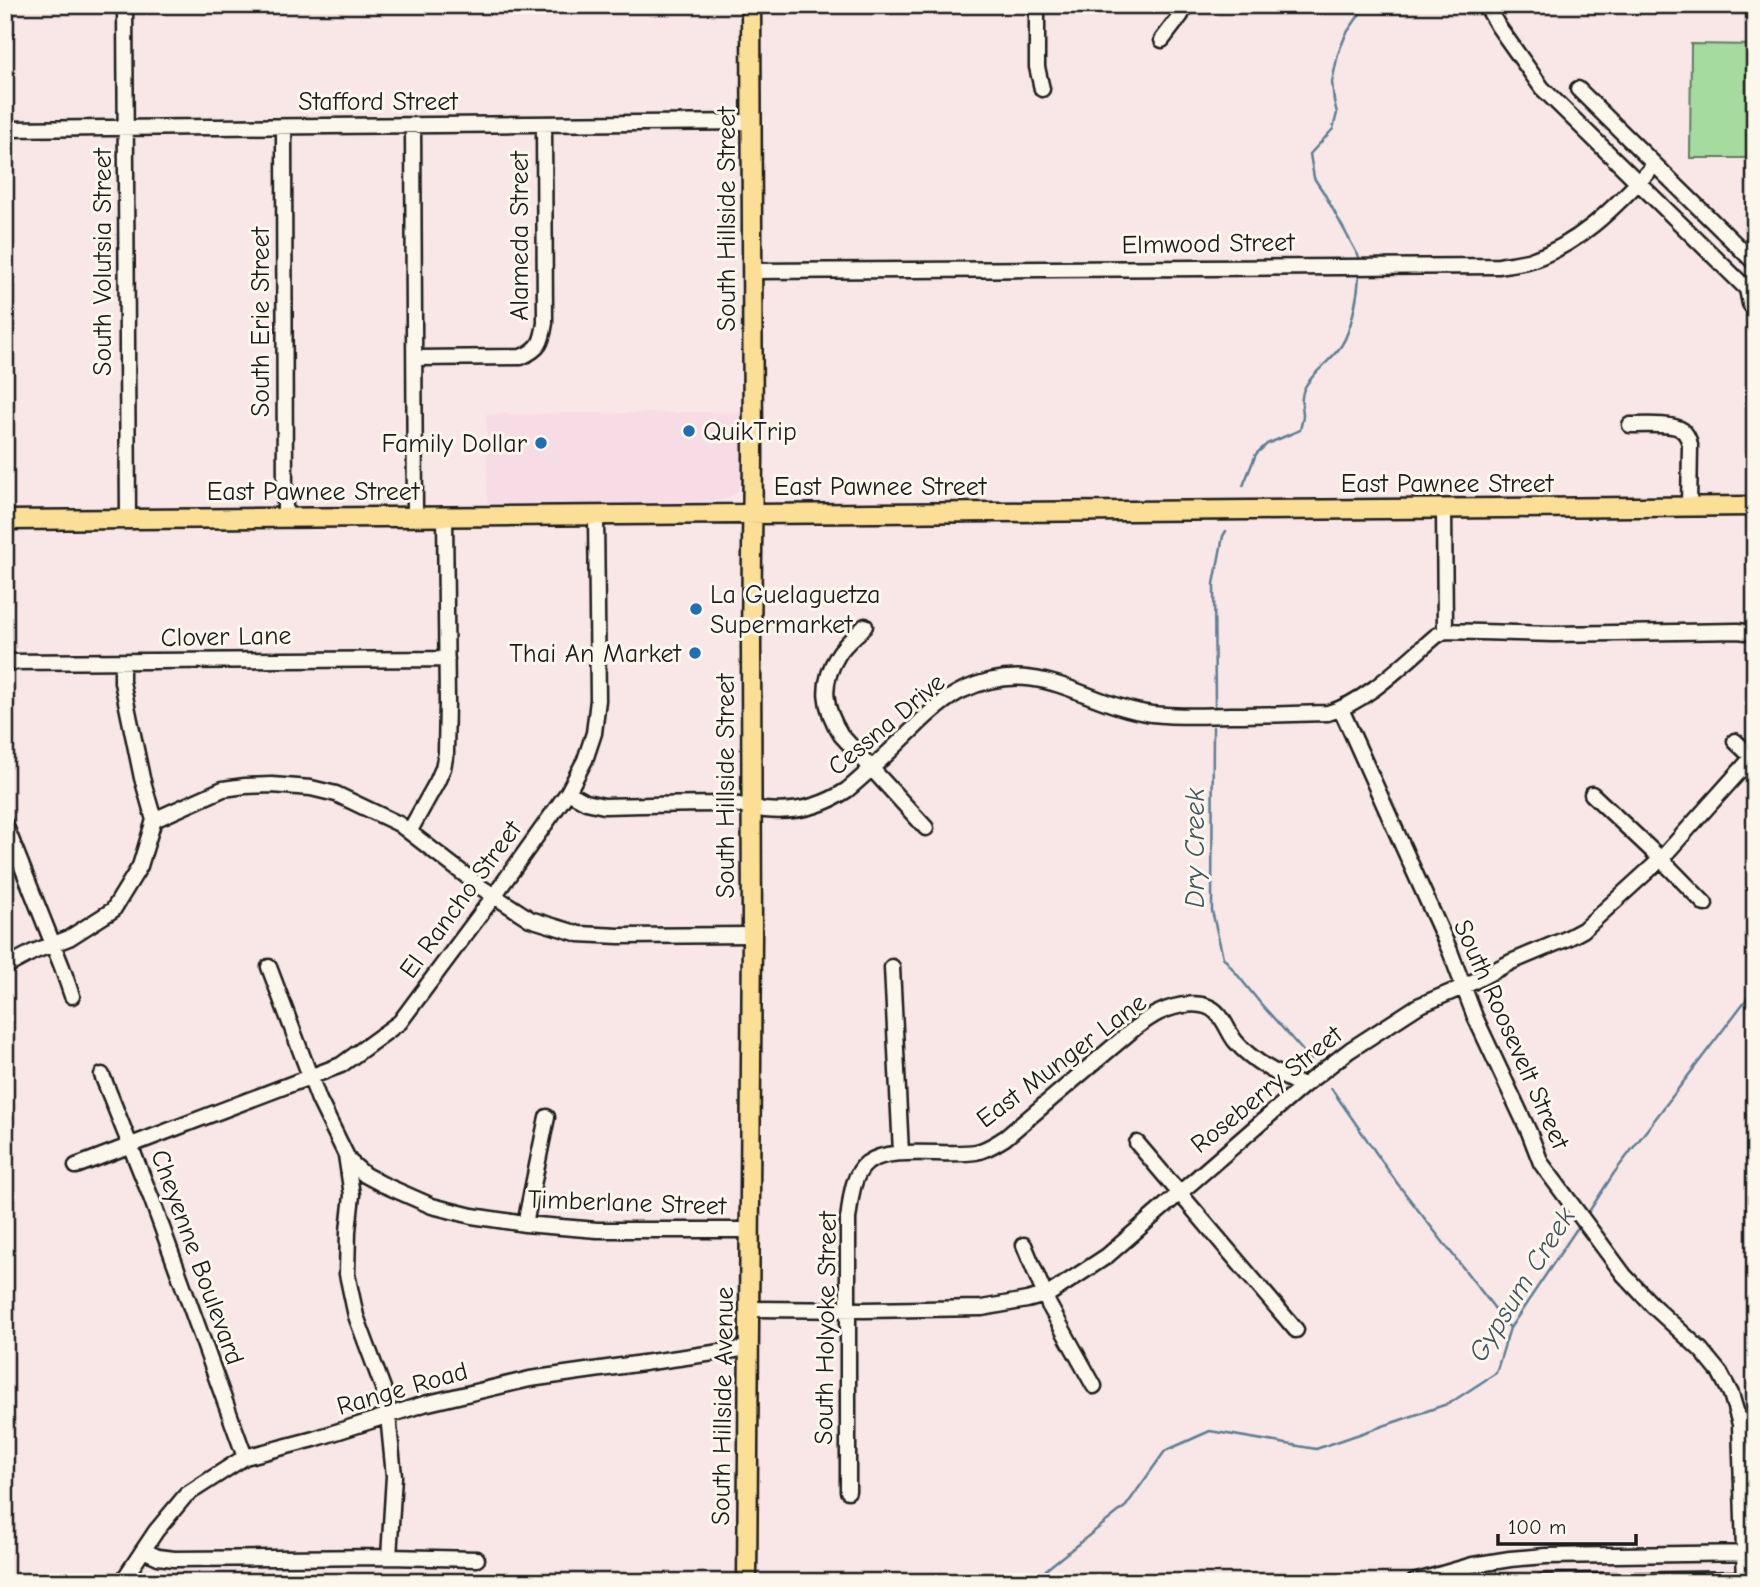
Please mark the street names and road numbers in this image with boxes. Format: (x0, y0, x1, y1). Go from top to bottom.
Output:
street label: Stafford Street (298, 87, 459, 117)
street label: South Hillside Street (712, 105, 742, 331)
street label: South Volutsia Street (88, 146, 118, 376)
street label: Alameda Street (505, 150, 535, 321)
street label: South Erie Street (246, 225, 276, 417)
street label: Elmwood Street (1121, 227, 1296, 261)
street label: East Pawnee Street (1341, 469, 1555, 499)
street label: East Pawnee Street (774, 472, 988, 502)
street label: East Pawnee Street (207, 477, 421, 507)
street label: Clover Lane (160, 621, 292, 653)
street label: Cessna Drive (822, 667, 951, 782)
street label: South Hillside Street (711, 672, 741, 898)
street label: El Rancho Street (394, 814, 529, 984)
street label: South Roosevelt Street (1447, 915, 1576, 1155)
street label: East Munger Lane (971, 987, 1152, 1134)
street label: Roseberry Street (1185, 1019, 1349, 1160)
street label: Cheyenne Boulevard (144, 1146, 250, 1369)
street label: Timberlane Street (527, 1185, 728, 1222)
street label: South Holyoke Street (809, 1209, 843, 1445)
street label: South Hillside Avenue (706, 1286, 740, 1526)
street label: Range Road (333, 1356, 471, 1422)

